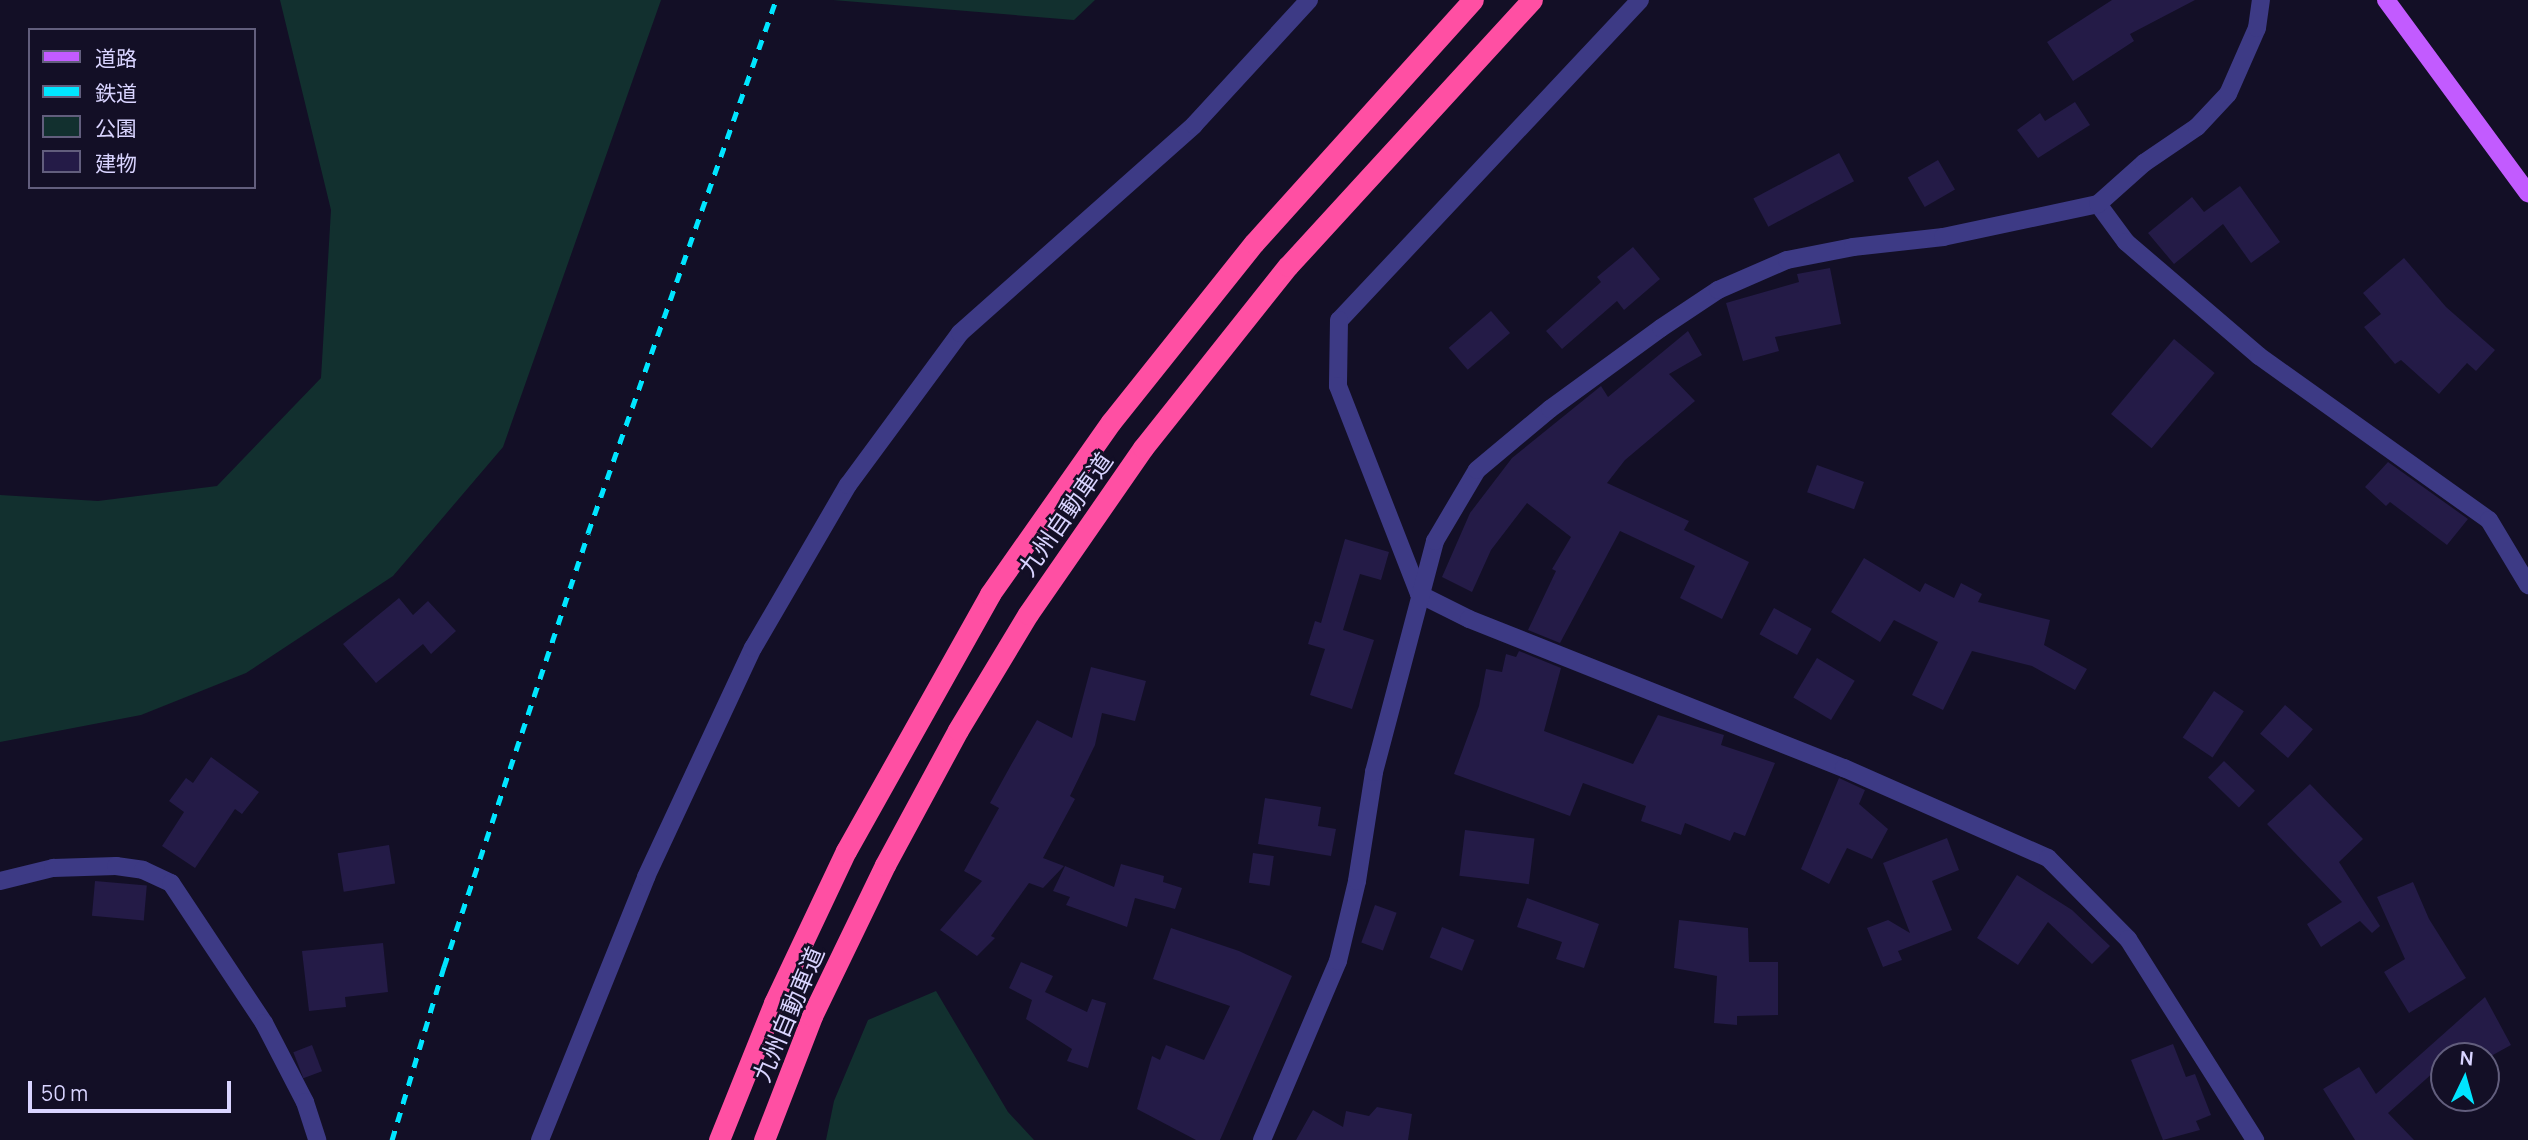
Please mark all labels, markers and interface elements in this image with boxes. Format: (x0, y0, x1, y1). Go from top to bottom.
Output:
legend (28, 28, 256, 189)
text: 道路 (95, 44, 137, 72)
text: 鉄道 (95, 79, 137, 107)
text: 公園 (95, 114, 137, 142)
text: 建物 (95, 149, 137, 177)
street label: 九州自動車道 (1012, 447, 1118, 581)
street label: 九州自動車道 (747, 942, 829, 1086)
north arrow (2430, 1042, 2500, 1112)
text: N (2459, 1045, 2475, 1072)
scale bar (32, 1066, 234, 1110)
text: 50 m (41, 1079, 88, 1107)

